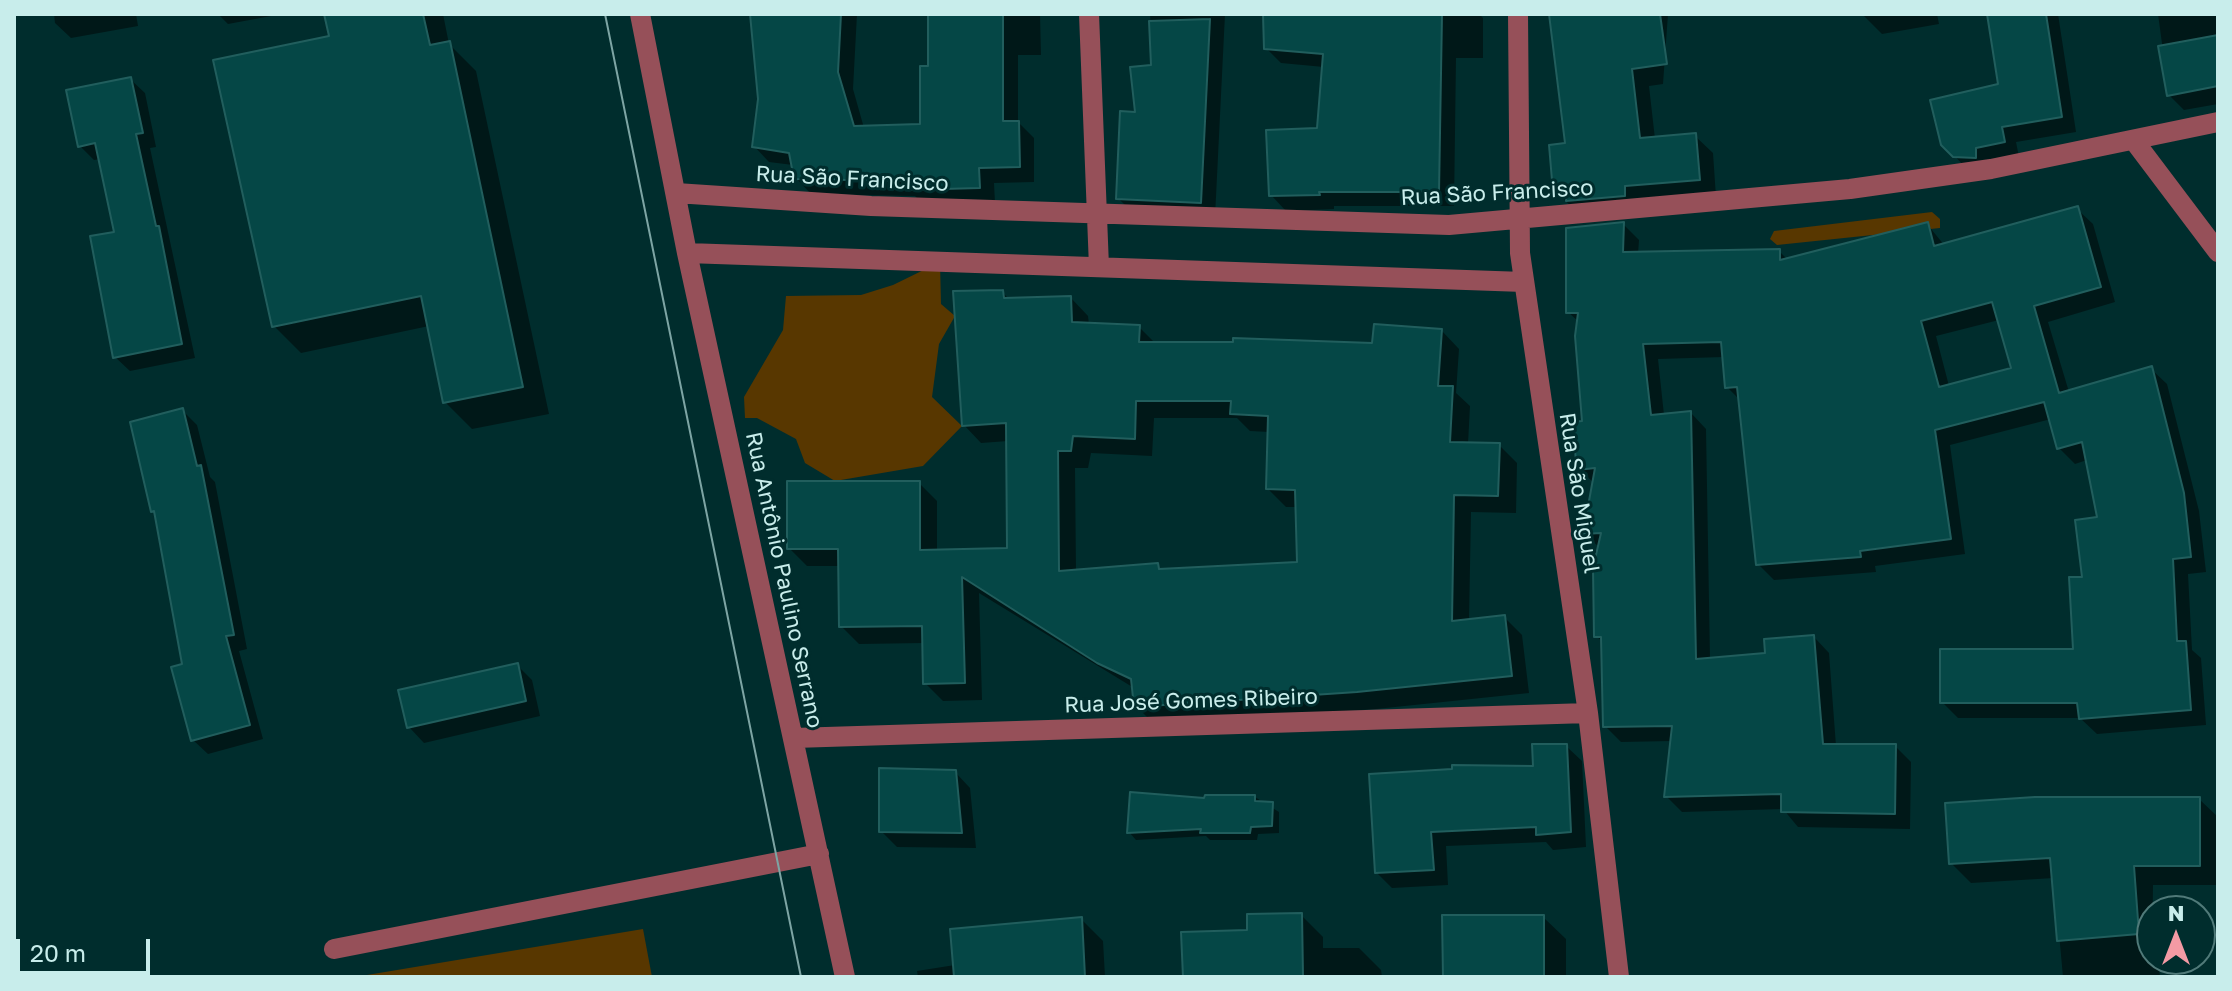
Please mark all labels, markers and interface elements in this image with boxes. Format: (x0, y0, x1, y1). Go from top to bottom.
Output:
street label: Rua São Francisco (755, 161, 949, 197)
street label: Rua São Francisco (1400, 175, 1594, 211)
street label: Rua São Miguel (1553, 411, 1605, 575)
street label: Rua Antônio Paulino Serrano (740, 430, 828, 730)
street label: Rua José Gomes Ribeiro (1064, 683, 1318, 719)
north arrow (2136, 895, 2216, 975)
text: N (2168, 899, 2184, 926)
scale bar (20, 923, 154, 973)
text: 20 m (30, 938, 86, 967)

